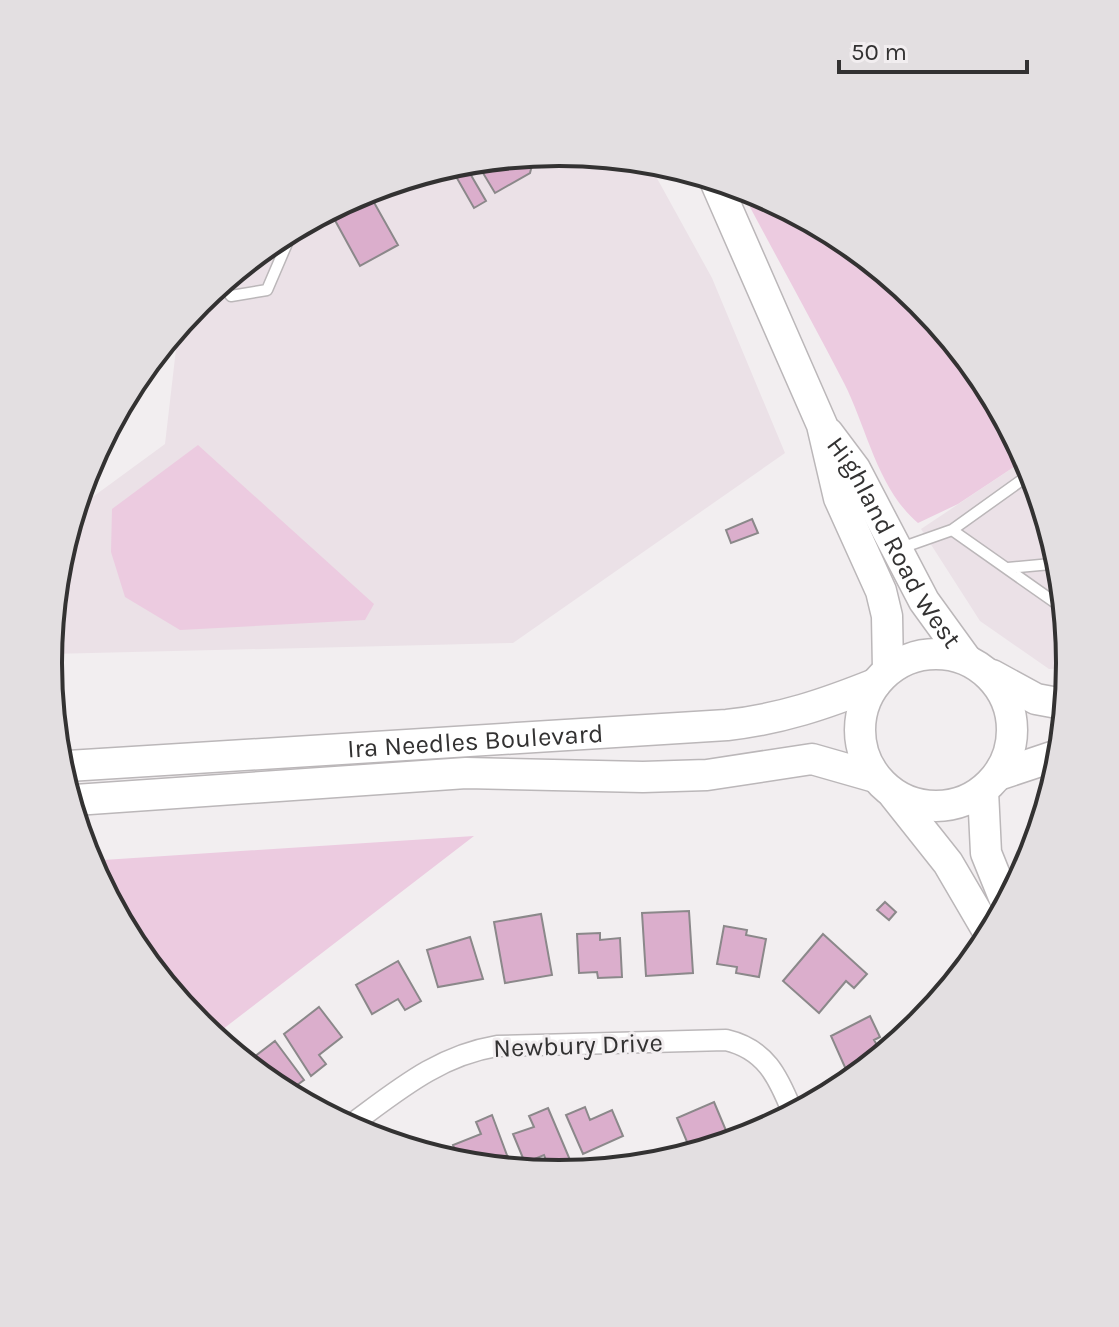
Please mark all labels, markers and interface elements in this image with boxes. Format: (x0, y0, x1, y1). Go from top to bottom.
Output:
scale bar (839, 24, 1027, 74)
text: 50 m (851, 38, 907, 66)
street label: Highland Road West (820, 431, 968, 654)
street label: Ira Needles Boulevard (346, 718, 604, 765)
street label: Newbury Drive (493, 1027, 663, 1064)

